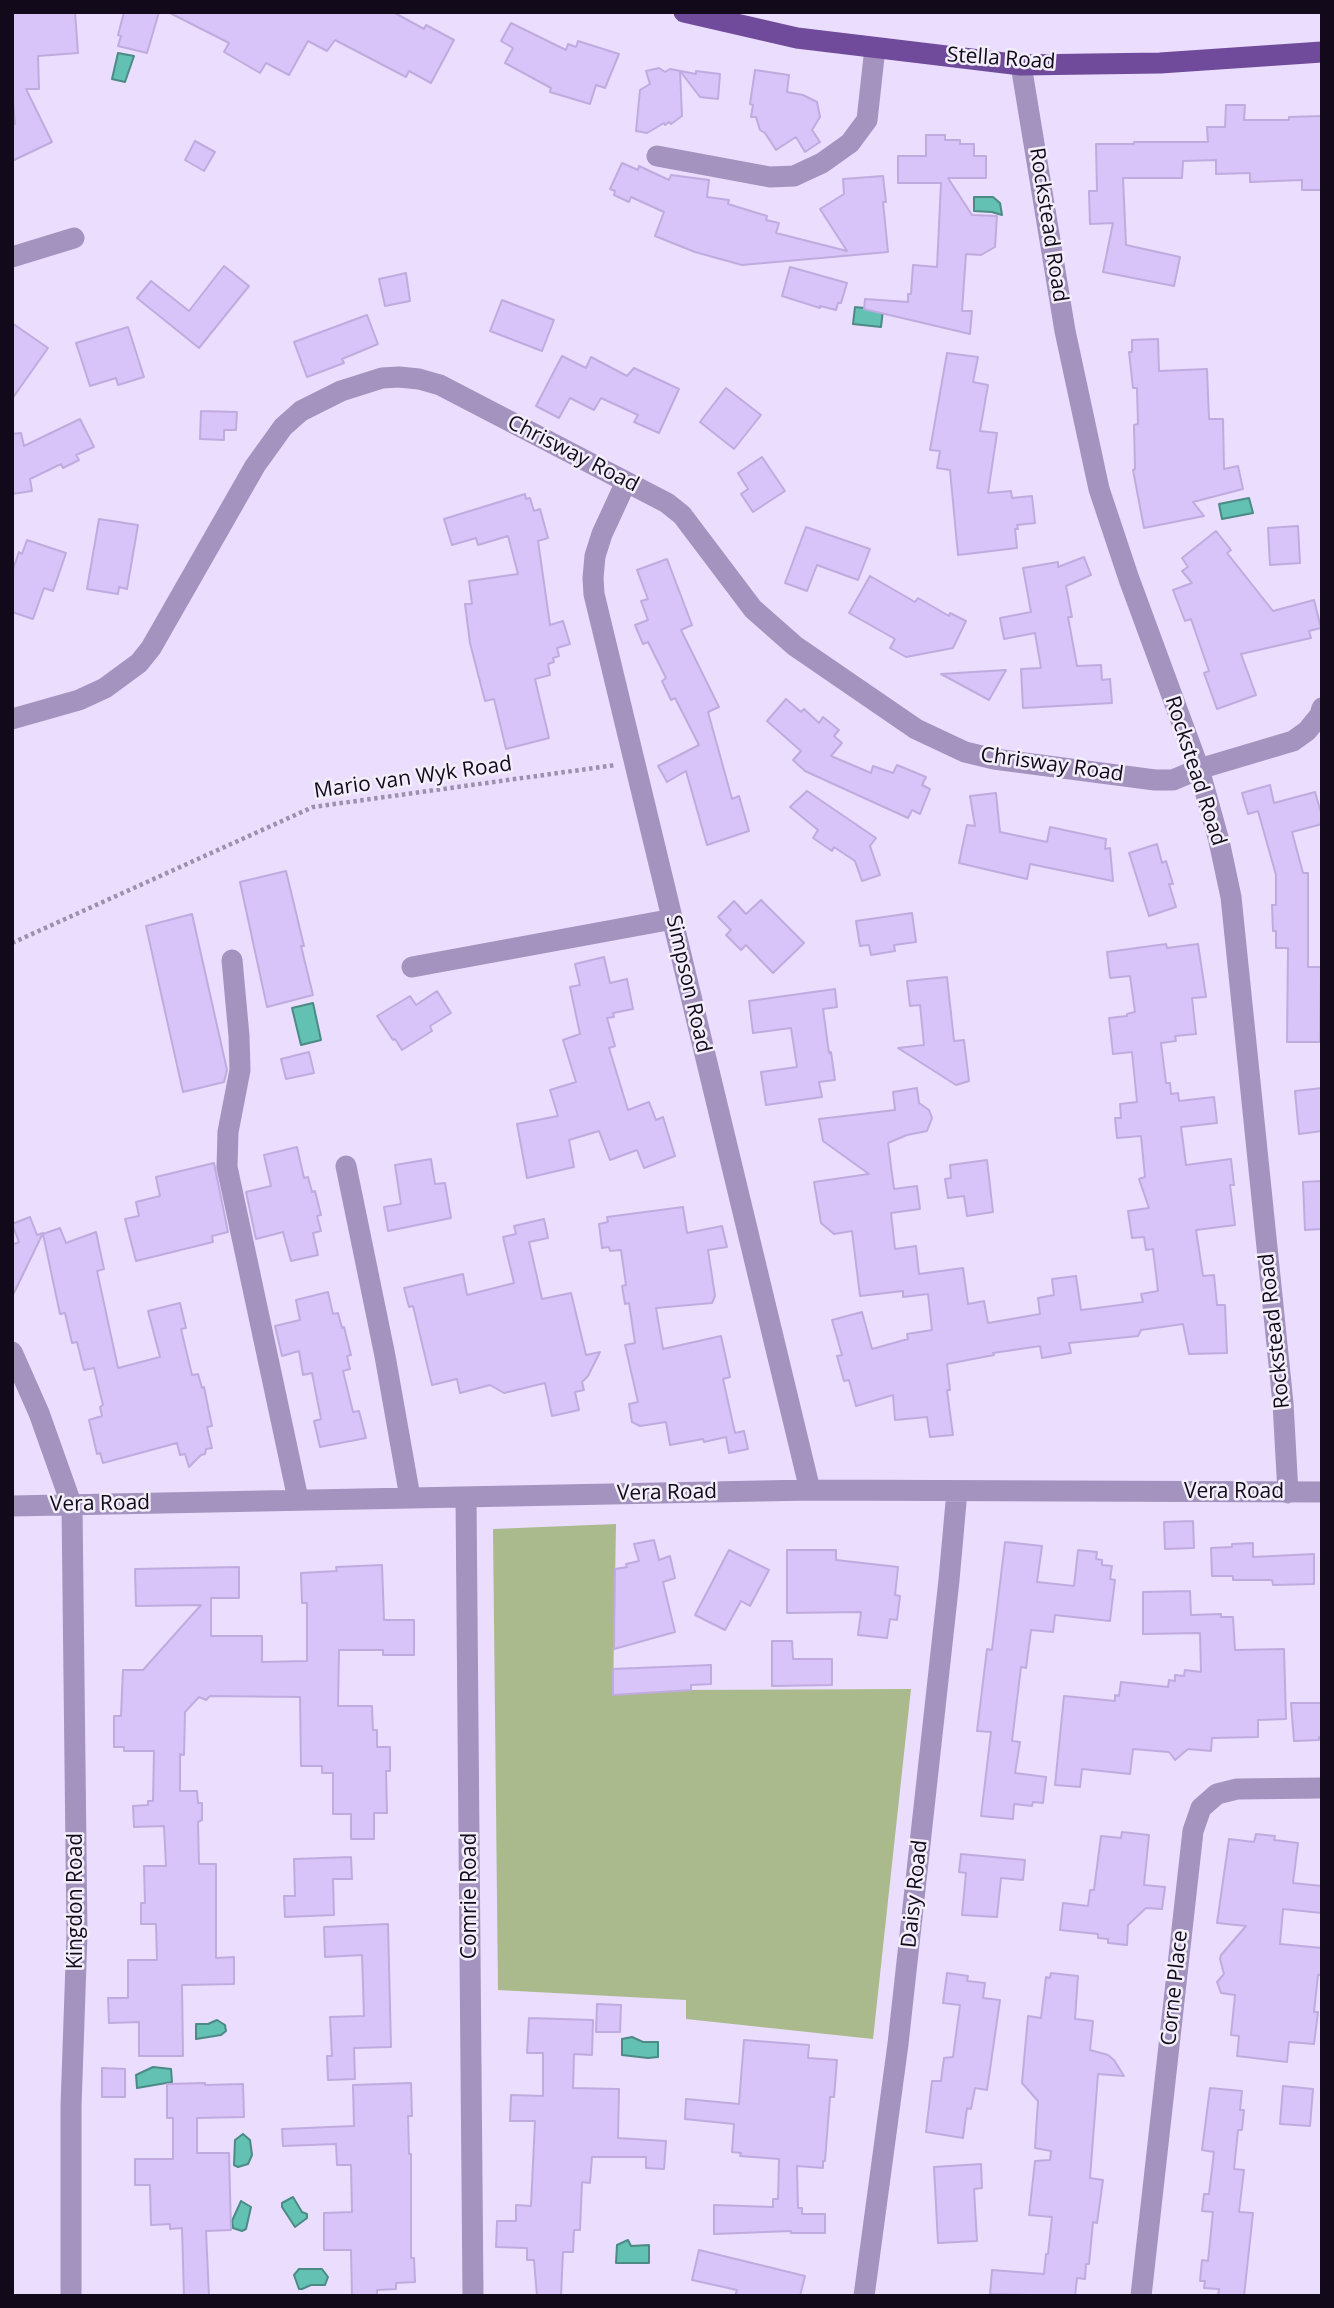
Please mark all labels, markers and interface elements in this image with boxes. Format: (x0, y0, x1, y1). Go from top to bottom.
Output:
street label: Stella Road (946, 43, 1056, 75)
street label: Rockstead Road (1023, 146, 1073, 304)
street label: Chrisway Road (503, 410, 643, 498)
street label: Rockstead Road (1159, 693, 1231, 849)
street label: Chrisway Road (979, 743, 1125, 787)
street label: Mario van Wyk Road (312, 752, 514, 804)
street label: Simpson Road (660, 913, 716, 1055)
street label: Rockstead Road (1254, 1252, 1296, 1410)
street label: Vera Road (1184, 1479, 1284, 1505)
street label: Vera Road (617, 1480, 717, 1506)
street label: Vera Road (50, 1491, 150, 1517)
street label: Kingdon Road (63, 1833, 89, 1969)
street label: Comrie Road (457, 1833, 483, 1959)
street label: Daisy Road (897, 1839, 933, 1949)
street label: Corne Place (1156, 1929, 1194, 2047)

